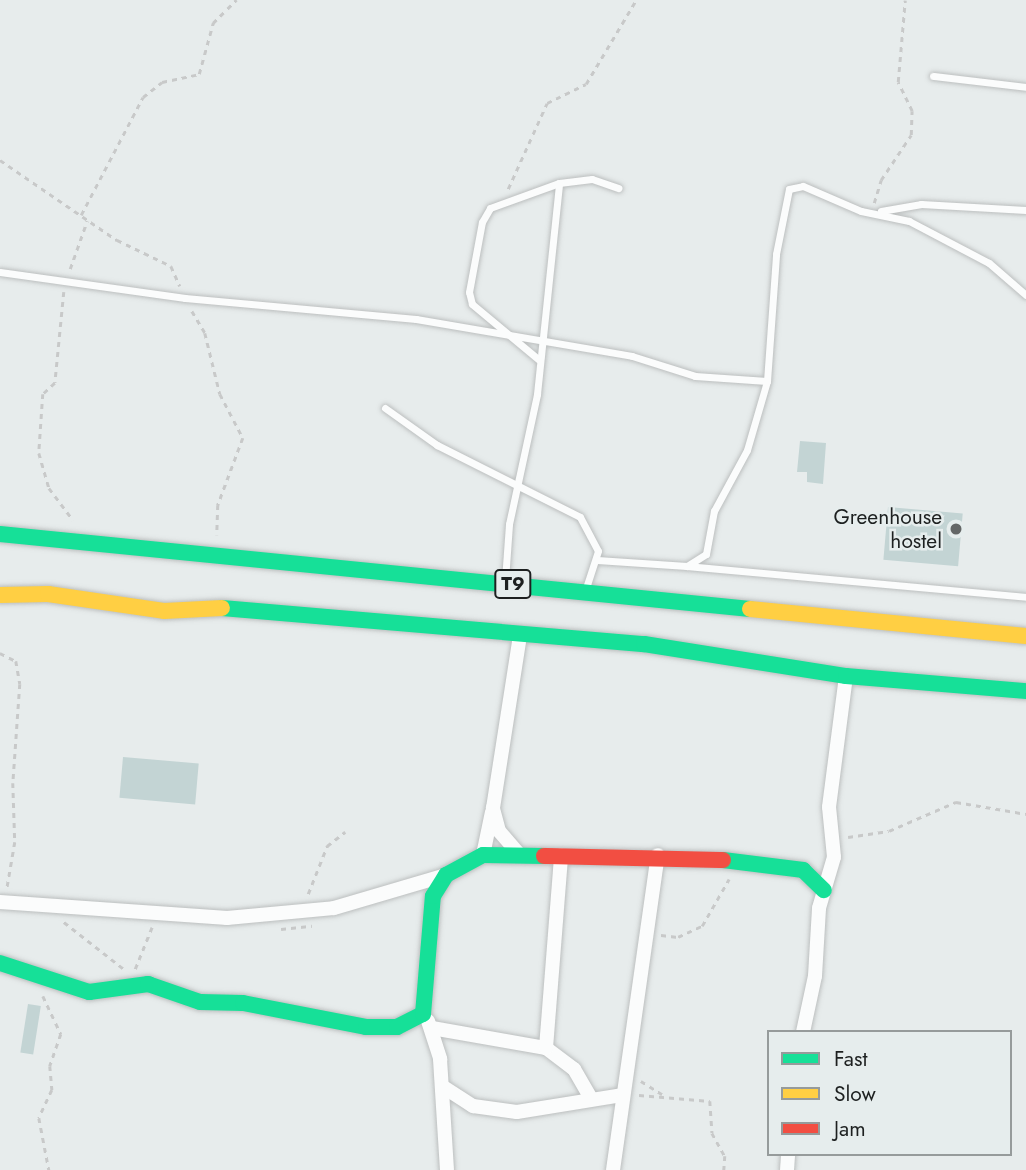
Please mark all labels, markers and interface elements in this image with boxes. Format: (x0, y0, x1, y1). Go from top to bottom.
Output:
place label: Greenhouse hostel (833, 504, 942, 554)
marker: Greenhouse hostel (948, 521, 964, 537)
road number: T9 (494, 568, 532, 600)
legend (767, 1030, 1012, 1156)
text: Fast (834, 1044, 867, 1074)
text: Slow (834, 1079, 876, 1109)
text: Jam (834, 1114, 866, 1144)

